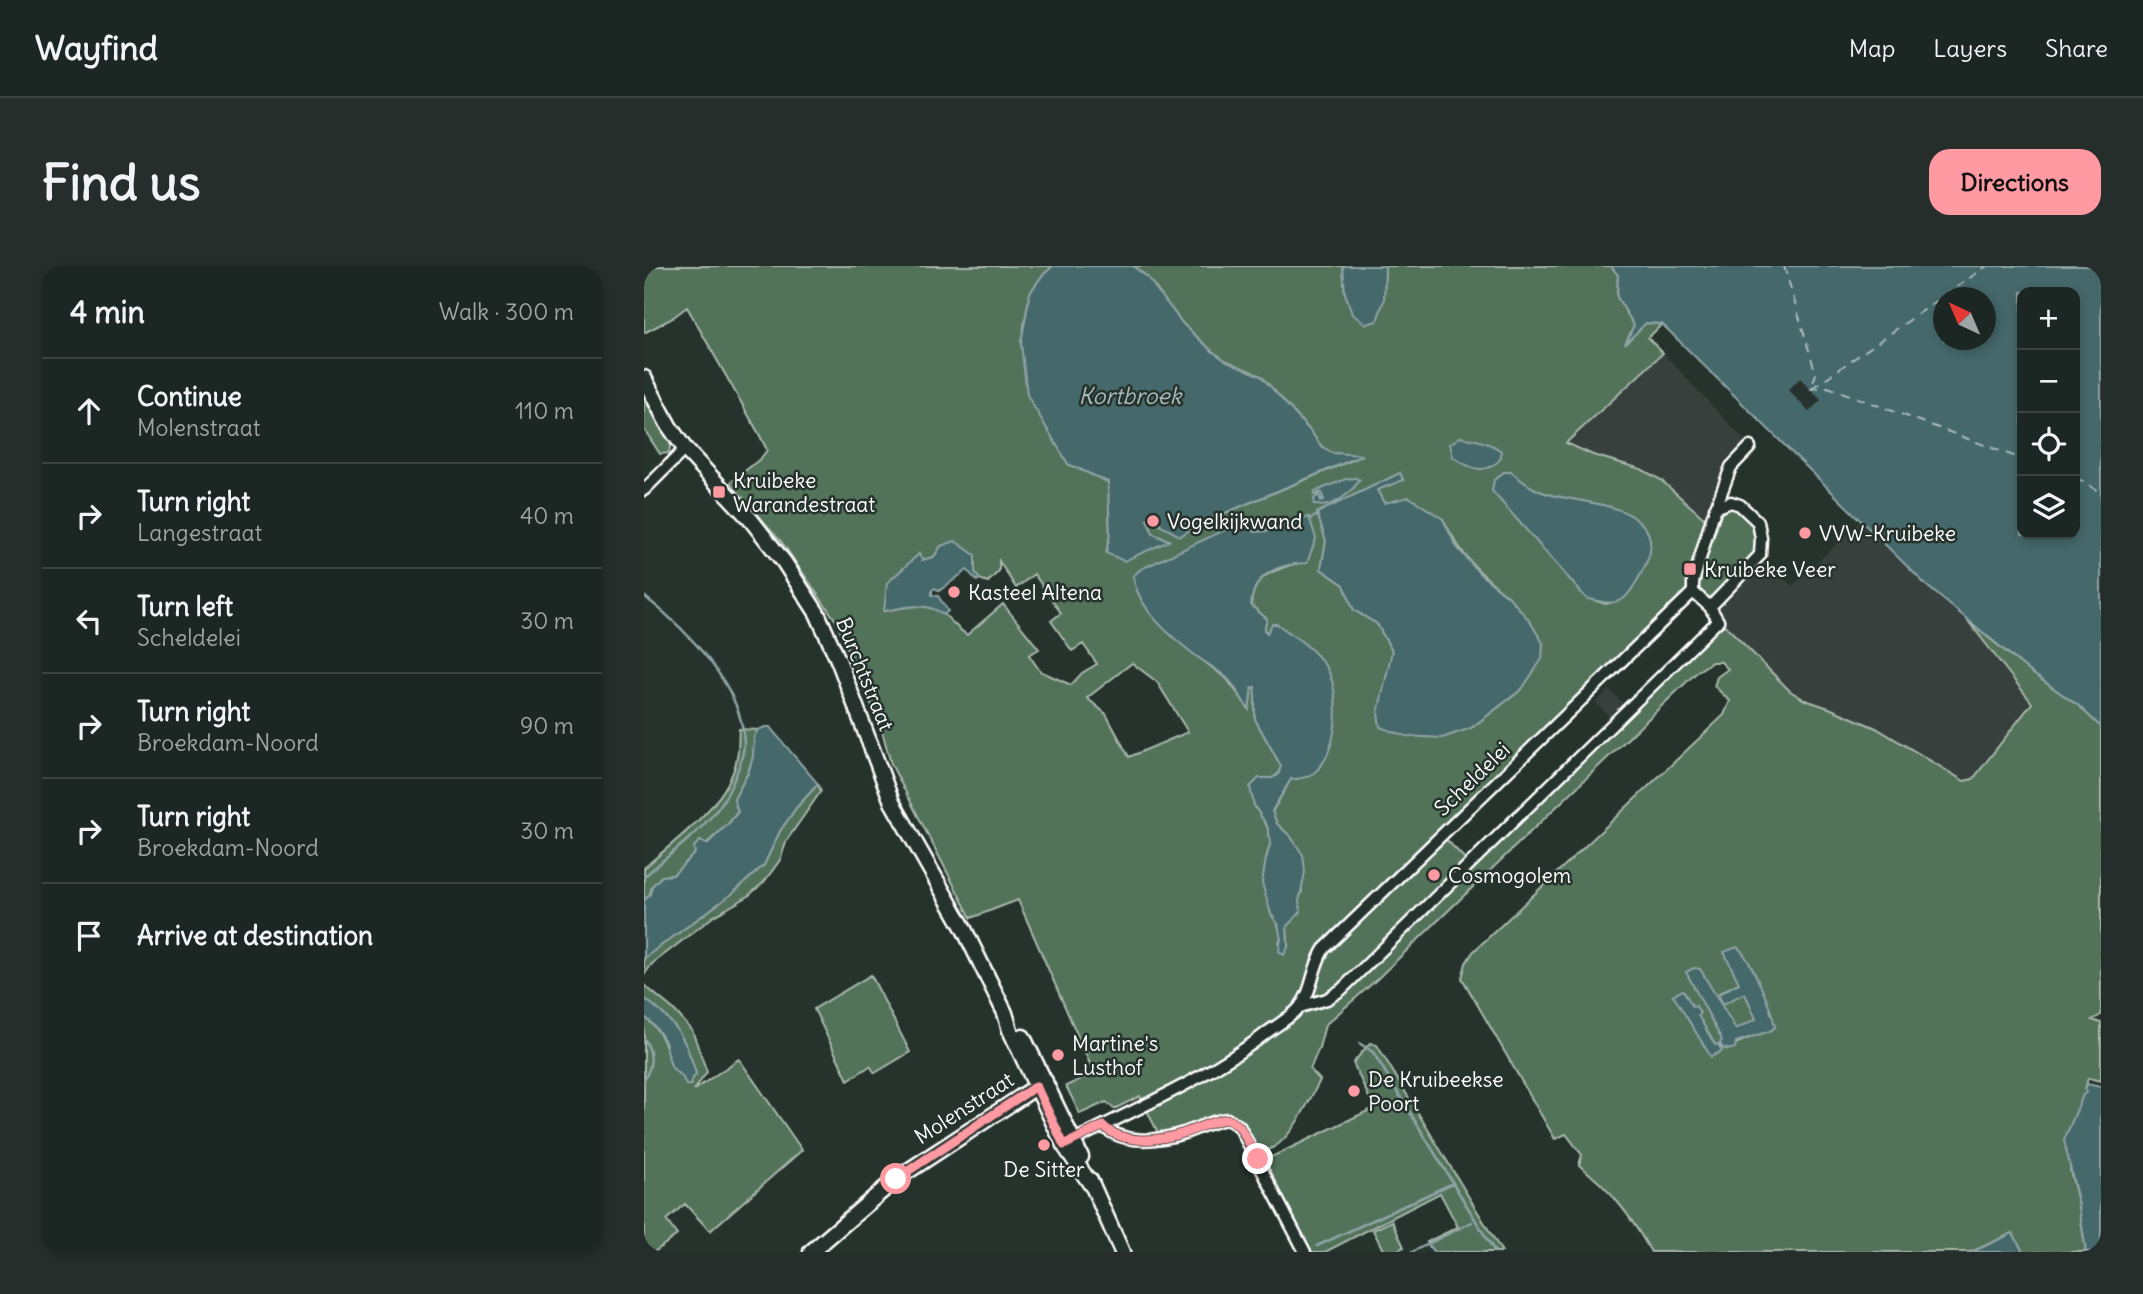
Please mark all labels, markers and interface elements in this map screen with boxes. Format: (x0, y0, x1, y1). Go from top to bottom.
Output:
text: Wayfind (35, 27, 158, 69)
text: Map (1849, 33, 1895, 63)
text: Layers (1933, 33, 2007, 63)
text: Share (2045, 33, 2108, 63)
button: Directions (1929, 149, 2101, 215)
text: Find us (42, 152, 200, 213)
north arrow (1933, 287, 1996, 350)
map controls (2017, 287, 2080, 539)
button: + (2017, 287, 2080, 350)
text: 4 min (70, 293, 145, 331)
text: Walk · 300 m (439, 297, 574, 326)
button: − (2017, 350, 2080, 413)
text: Continue (137, 380, 242, 413)
water label: Kortbroek (1079, 381, 1183, 410)
icon: ahead (70, 392, 108, 430)
text: 110 m (515, 396, 574, 425)
text: Molenstraat (137, 413, 261, 442)
button: locate (2017, 413, 2080, 476)
place label: Kruibeke Warandestraat (733, 467, 875, 518)
button: layers (2017, 476, 2080, 539)
marker: Kruibeke Warandestraat (711, 484, 727, 500)
text: Turn right (137, 485, 250, 518)
icon: right (70, 497, 108, 535)
text: 40 m (520, 501, 574, 530)
place label: Vogelkijkwand (1167, 508, 1303, 535)
marker: Vogelkijkwand (1145, 513, 1161, 529)
text: Langestraat (137, 518, 262, 547)
place label: VVW-Kruibeke (1819, 520, 1956, 547)
marker: VVW-Kruibeke (1797, 525, 1813, 541)
place label: Kruibeke Veer (1704, 556, 1836, 583)
marker: Kruibeke Veer (1682, 561, 1698, 577)
place label: Kasteel Altena (968, 579, 1102, 606)
marker: Kasteel Altena (946, 584, 962, 600)
text: Turn left (137, 590, 233, 623)
icon: left (70, 602, 108, 640)
text: 30 m (520, 606, 574, 635)
street label: Burchtstraat (830, 613, 900, 735)
text: Scheldelei (137, 623, 241, 652)
text: Turn right (137, 695, 250, 728)
icon: right (70, 707, 108, 745)
text: 90 m (520, 711, 574, 740)
text: Broekdam-Noord (137, 728, 319, 757)
street label: Scheldelei (1429, 736, 1515, 822)
text: Turn right (137, 800, 250, 833)
icon: right (70, 812, 108, 850)
text: 30 m (520, 816, 574, 845)
text: Broekdam-Noord (137, 833, 319, 862)
place label: Cosmogolem (1448, 862, 1571, 889)
marker: Cosmogolem (1426, 867, 1442, 883)
icon: arrive (70, 917, 108, 955)
text: Arrive at destination (137, 919, 373, 952)
place label: Martine's Lusthof (1072, 1030, 1158, 1081)
marker: Martine's Lusthof (1050, 1047, 1066, 1063)
street label: Molenstraat (909, 1066, 1019, 1150)
place label: De Kruibeekse Poort (1368, 1066, 1504, 1117)
marker: De Kruibeekse Poort (1346, 1083, 1362, 1099)
marker: De Sitter (1036, 1137, 1052, 1153)
route end (1242, 1143, 1273, 1174)
place label: De Sitter (1003, 1156, 1085, 1183)
route start (880, 1163, 911, 1194)

